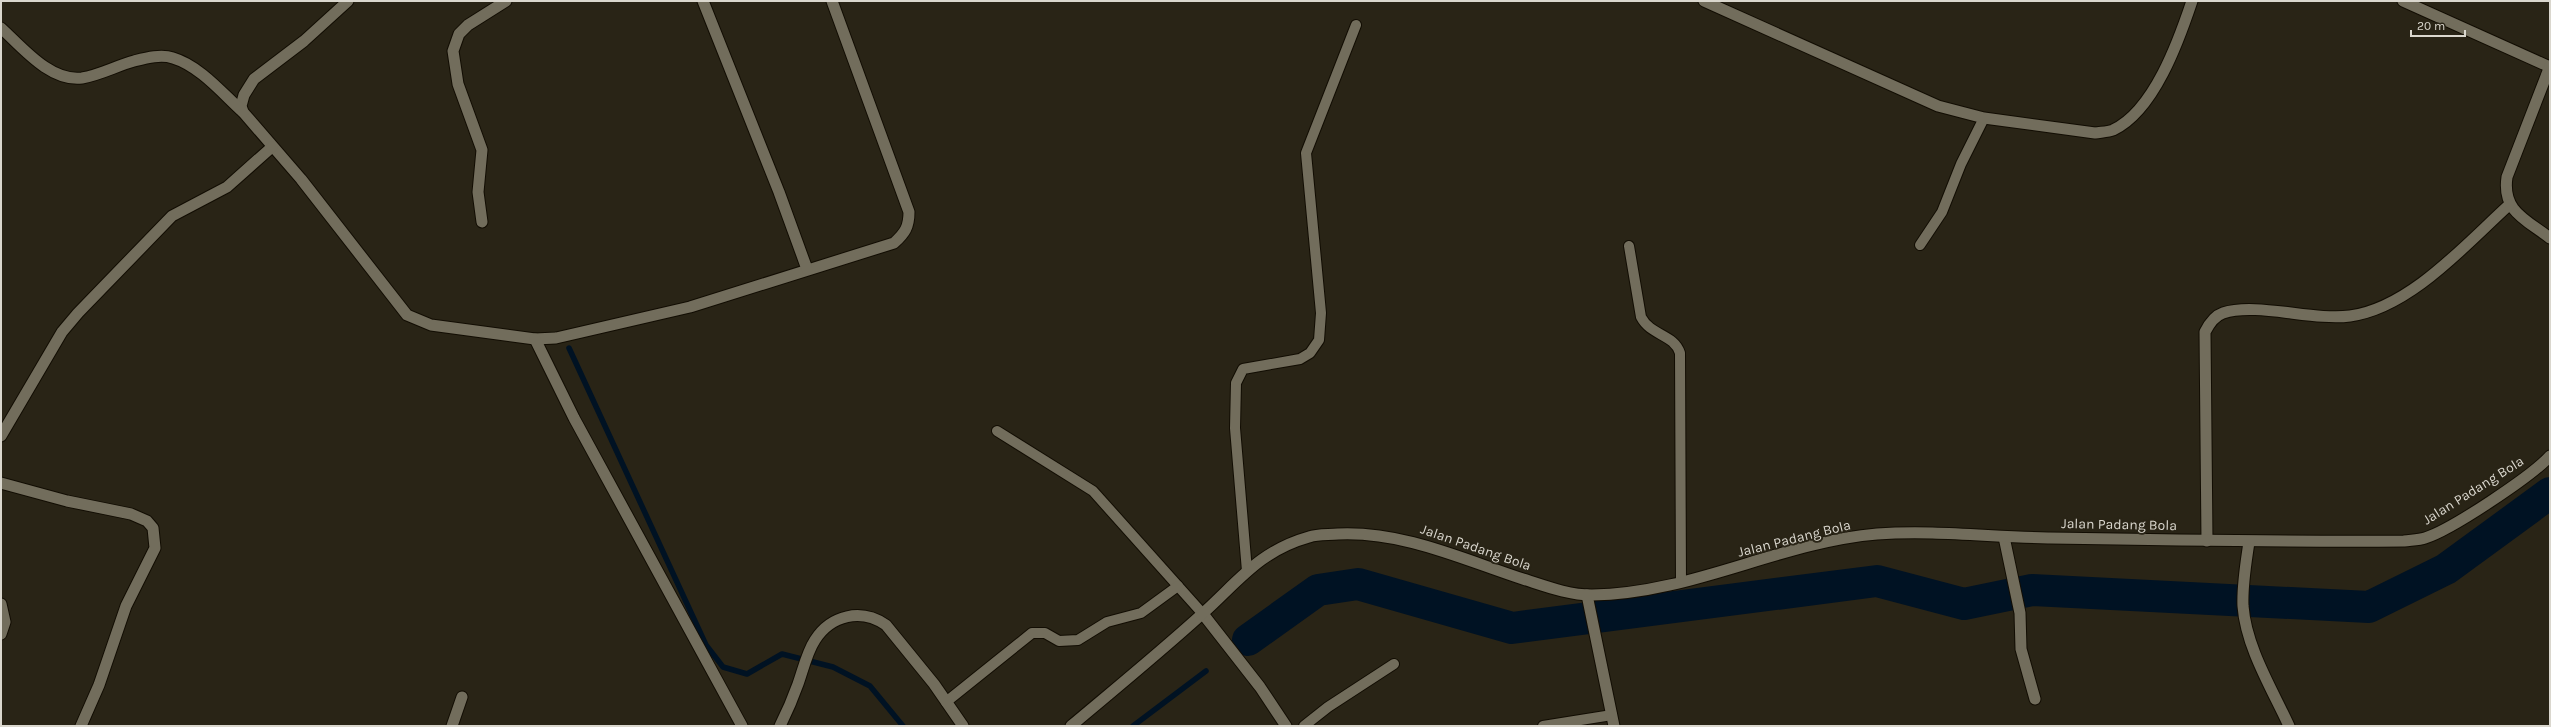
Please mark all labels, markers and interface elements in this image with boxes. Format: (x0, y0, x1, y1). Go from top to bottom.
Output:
scale bar (2411, 12, 2465, 38)
text: 20 m (2417, 19, 2445, 33)
street label: Jalan Padang Bola (2420, 453, 2527, 528)
street label: Jalan Padang Bola (2061, 515, 2177, 534)
street label: Jalan Padang Bola (1736, 516, 1852, 561)
street label: Jalan Padang Bola (1418, 521, 1533, 574)

